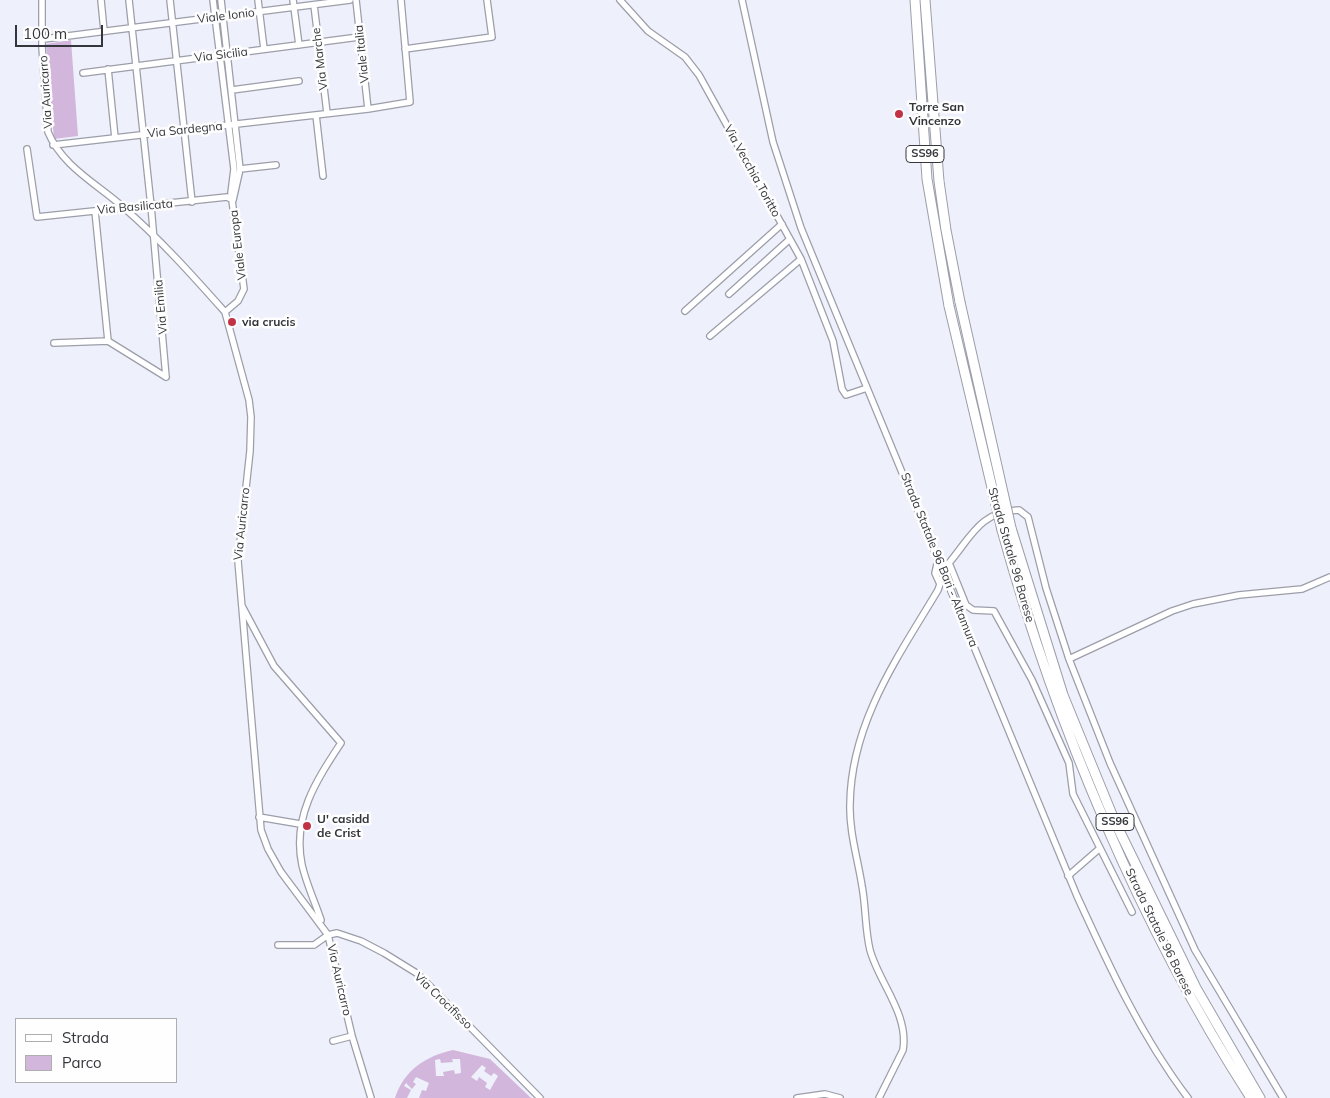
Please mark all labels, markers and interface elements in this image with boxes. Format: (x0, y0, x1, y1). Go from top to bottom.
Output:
street label: Viale Ionio (197, 5, 255, 27)
scale bar (18, 15, 105, 47)
text: 100 m (23, 24, 67, 43)
street label: Viale Italia (352, 24, 372, 84)
street label: Via Marche (309, 27, 331, 91)
street label: Via Sicilia (194, 45, 248, 65)
street label: Via Auricarro (36, 55, 56, 129)
place label: Torre San Vincenzo (909, 100, 964, 128)
marker: Torre San Vincenzo (893, 108, 905, 120)
street label: Via Sardegna (147, 119, 223, 141)
street label: Via Vecchia Toritto (721, 122, 783, 220)
road number: SS96 (906, 146, 944, 162)
street label: Via Basilicata (97, 197, 173, 217)
street label: Viale Europa (227, 209, 249, 281)
street label: Via Emilia (151, 279, 171, 335)
place label: via crucis (242, 315, 295, 329)
marker: via crucis (226, 316, 238, 328)
street label: Strada Statale 96 Bari - Altamura (897, 471, 981, 649)
street label: Strada Statale 96 Barese (985, 486, 1037, 624)
street label: Via Auricarro (231, 487, 253, 561)
place label: U' casidd de Crist (317, 812, 370, 840)
road number: SS96 (1096, 814, 1134, 830)
marker: U' casidd de Crist (301, 820, 313, 832)
street label: Strada Statale 96 Barese (1122, 866, 1196, 998)
street label: Via Auricarro (324, 943, 354, 1017)
street label: Via Crocifisso (411, 970, 475, 1032)
legend (15, 1018, 178, 1083)
text: Strada (62, 1028, 109, 1047)
text: Parco (62, 1053, 102, 1072)

